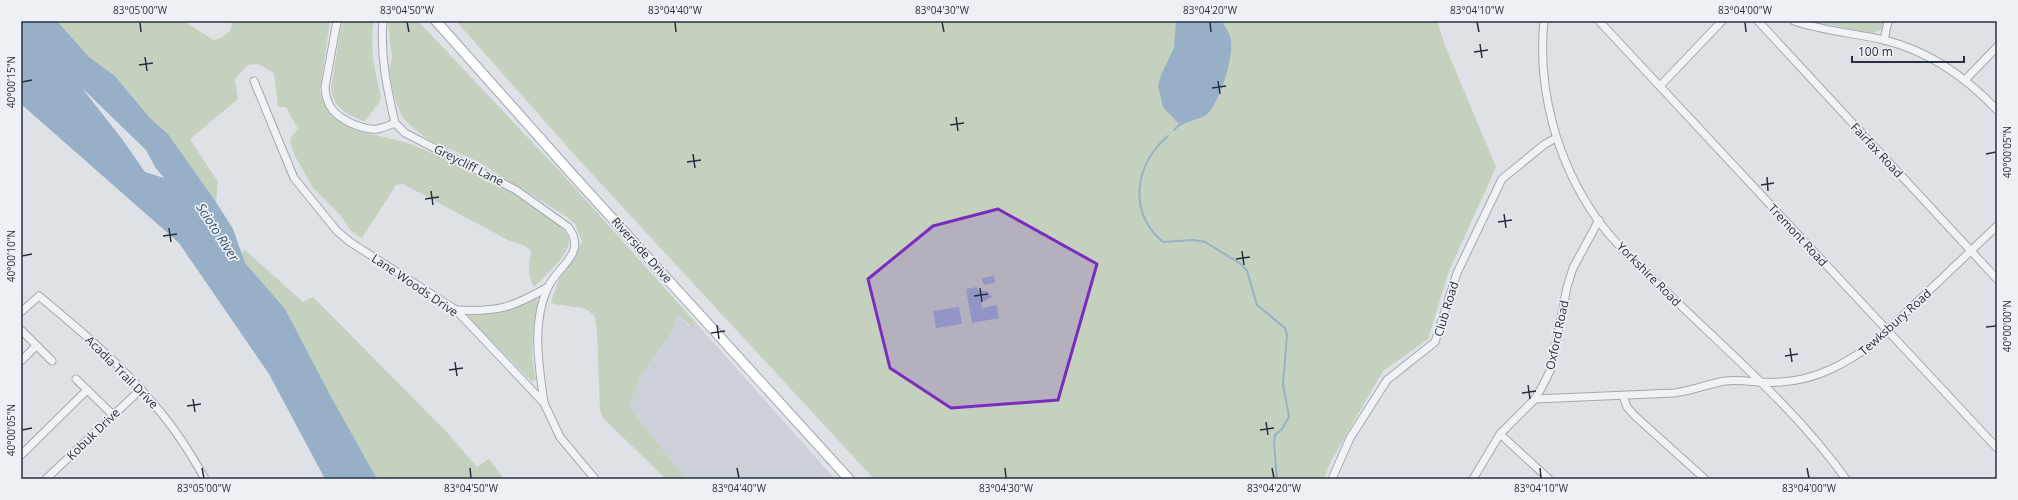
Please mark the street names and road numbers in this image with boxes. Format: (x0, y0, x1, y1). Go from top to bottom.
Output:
street label: Fairfax Road (1847, 119, 1907, 181)
street label: Greycliff Lane (431, 140, 507, 190)
street label: Tremont Road (1765, 200, 1831, 270)
street label: Riverside Drive (608, 213, 676, 287)
street label: Yorkshire Road (1613, 238, 1685, 310)
street label: Lane Woods Drive (368, 250, 462, 320)
street label: Club Road (1430, 279, 1462, 339)
street label: Tewksbury Road (1855, 285, 1935, 359)
street label: Oxford Road (1541, 299, 1573, 371)
street label: Acadia Trail Drive (82, 332, 162, 412)
street label: Kobuk Drive (63, 404, 124, 464)

